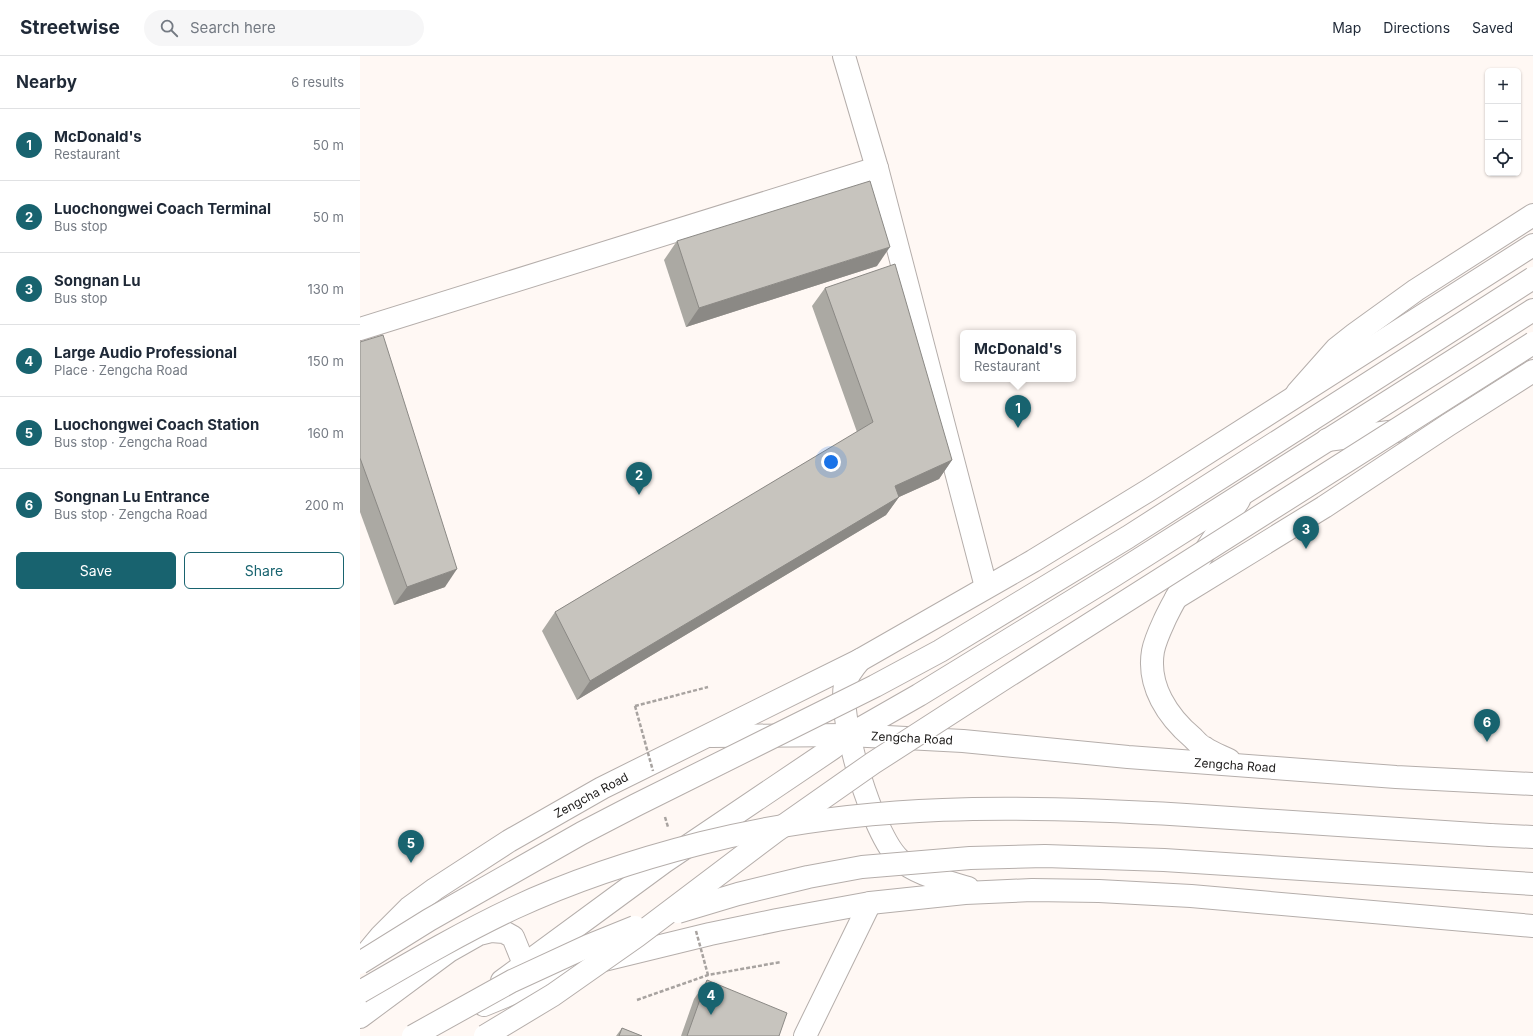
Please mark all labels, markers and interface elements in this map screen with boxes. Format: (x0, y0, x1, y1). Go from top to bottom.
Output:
search box (144, 10, 424, 46)
text: Streetwise (20, 16, 120, 39)
icon: search (158, 17, 180, 39)
text: Search here (190, 18, 276, 37)
text: Map (1332, 19, 1361, 36)
text: Directions (1383, 19, 1450, 36)
text: Saved (1472, 19, 1513, 36)
map controls (1485, 68, 1521, 176)
button: + (1485, 68, 1521, 104)
text: Nearby (16, 72, 77, 92)
text: 6 results (291, 74, 344, 90)
button: − (1485, 104, 1521, 140)
text: McDonald's (54, 127, 142, 146)
text: 1 (26, 137, 32, 153)
text: 50 m (313, 137, 344, 153)
button: locate (1485, 140, 1521, 176)
text: Restaurant (54, 146, 120, 162)
text: Luochongwei Coach Terminal (54, 199, 271, 218)
text: 2 (25, 209, 33, 225)
text: 50 m (313, 209, 344, 225)
text: Bus stop (54, 218, 107, 234)
text: Songnan Lu (54, 271, 141, 290)
text: 3 (25, 281, 33, 297)
text: 130 m (307, 281, 344, 297)
text: Bus stop (54, 290, 107, 306)
popup (960, 330, 1076, 382)
text: McDonald's (974, 339, 1062, 358)
text: Large Audio Professional (54, 343, 237, 362)
text: 4 (25, 353, 33, 369)
text: 150 m (308, 353, 344, 369)
text: Restaurant (974, 358, 1040, 374)
text: Place · Zengcha Road (54, 362, 188, 378)
pin: 1 (1005, 395, 1031, 428)
text: Luochongwei Coach Station (54, 415, 259, 434)
text: 5 (25, 425, 33, 441)
text: 160 m (307, 425, 344, 441)
text: Bus stop · Zengcha Road (54, 434, 207, 450)
your location (821, 452, 841, 472)
pin: 2 (626, 462, 652, 495)
text: Songnan Lu Entrance (54, 487, 210, 506)
text: 6 (25, 497, 33, 513)
text: 200 m (305, 497, 344, 513)
text: Bus stop · Zengcha Road (54, 506, 207, 522)
pin: 3 (1293, 516, 1319, 549)
button: Save (16, 552, 176, 589)
button: Share (184, 552, 344, 589)
pin: 6 (1474, 709, 1500, 742)
street label: Zengcha Road (871, 728, 953, 748)
street label: Zengcha Road (1194, 755, 1276, 775)
street label: Zengcha Road (551, 769, 631, 821)
pin: 5 (398, 830, 424, 863)
pin: 4 (698, 982, 724, 1015)

